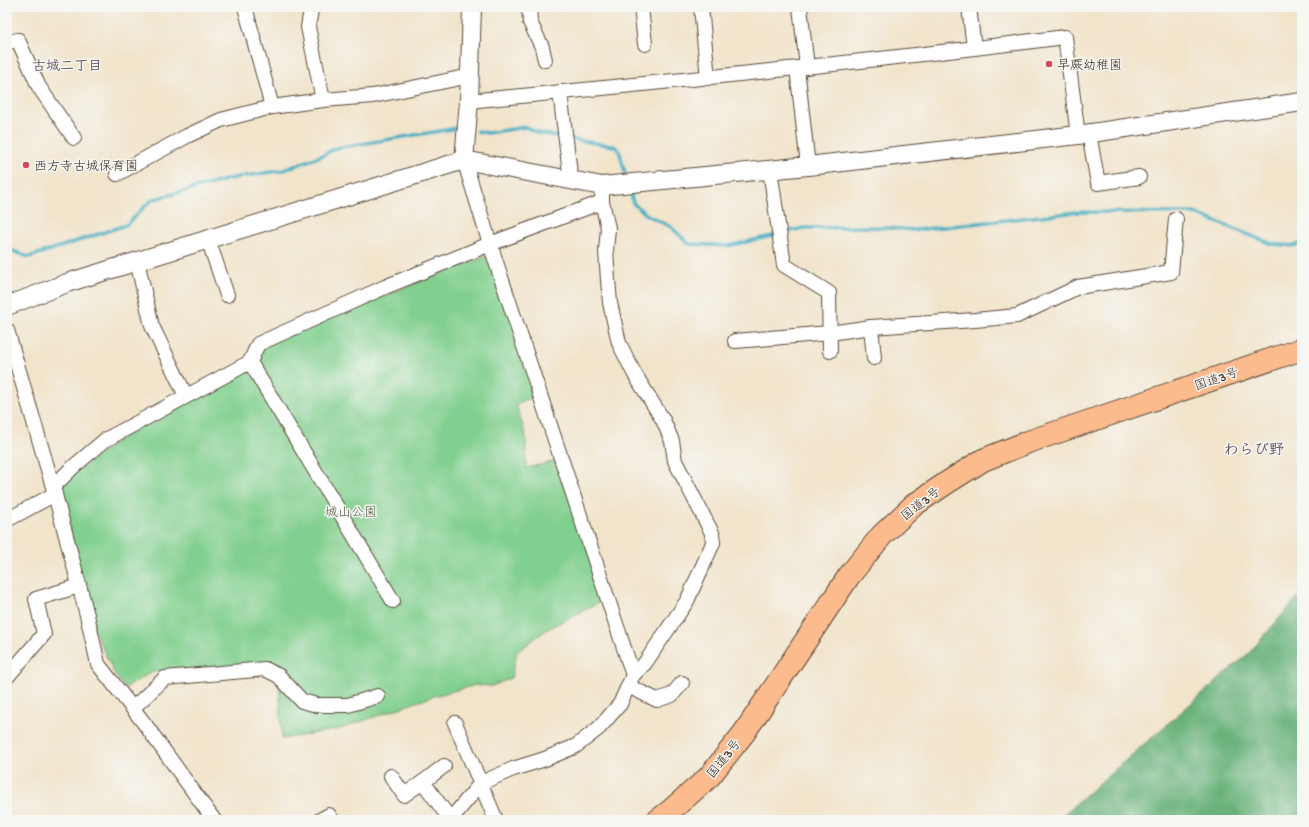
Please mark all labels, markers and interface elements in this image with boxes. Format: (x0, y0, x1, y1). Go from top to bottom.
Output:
place label: 早蕨幼稚園 (1057, 58, 1122, 74)
district label: 古城二丁目 (32, 59, 102, 76)
marker: 早蕨幼稚園 (1044, 59, 1054, 69)
place label: 西方寺古城保育園 (34, 159, 138, 175)
marker: 西方寺古城保育園 (21, 160, 31, 170)
street label: 国道3号 (1192, 365, 1241, 395)
district label: わらび野 (1224, 442, 1284, 460)
street label: 国道3号 (898, 484, 944, 525)
park label: 城山公園 (325, 505, 377, 521)
street label: 国道3号 (704, 736, 745, 782)

